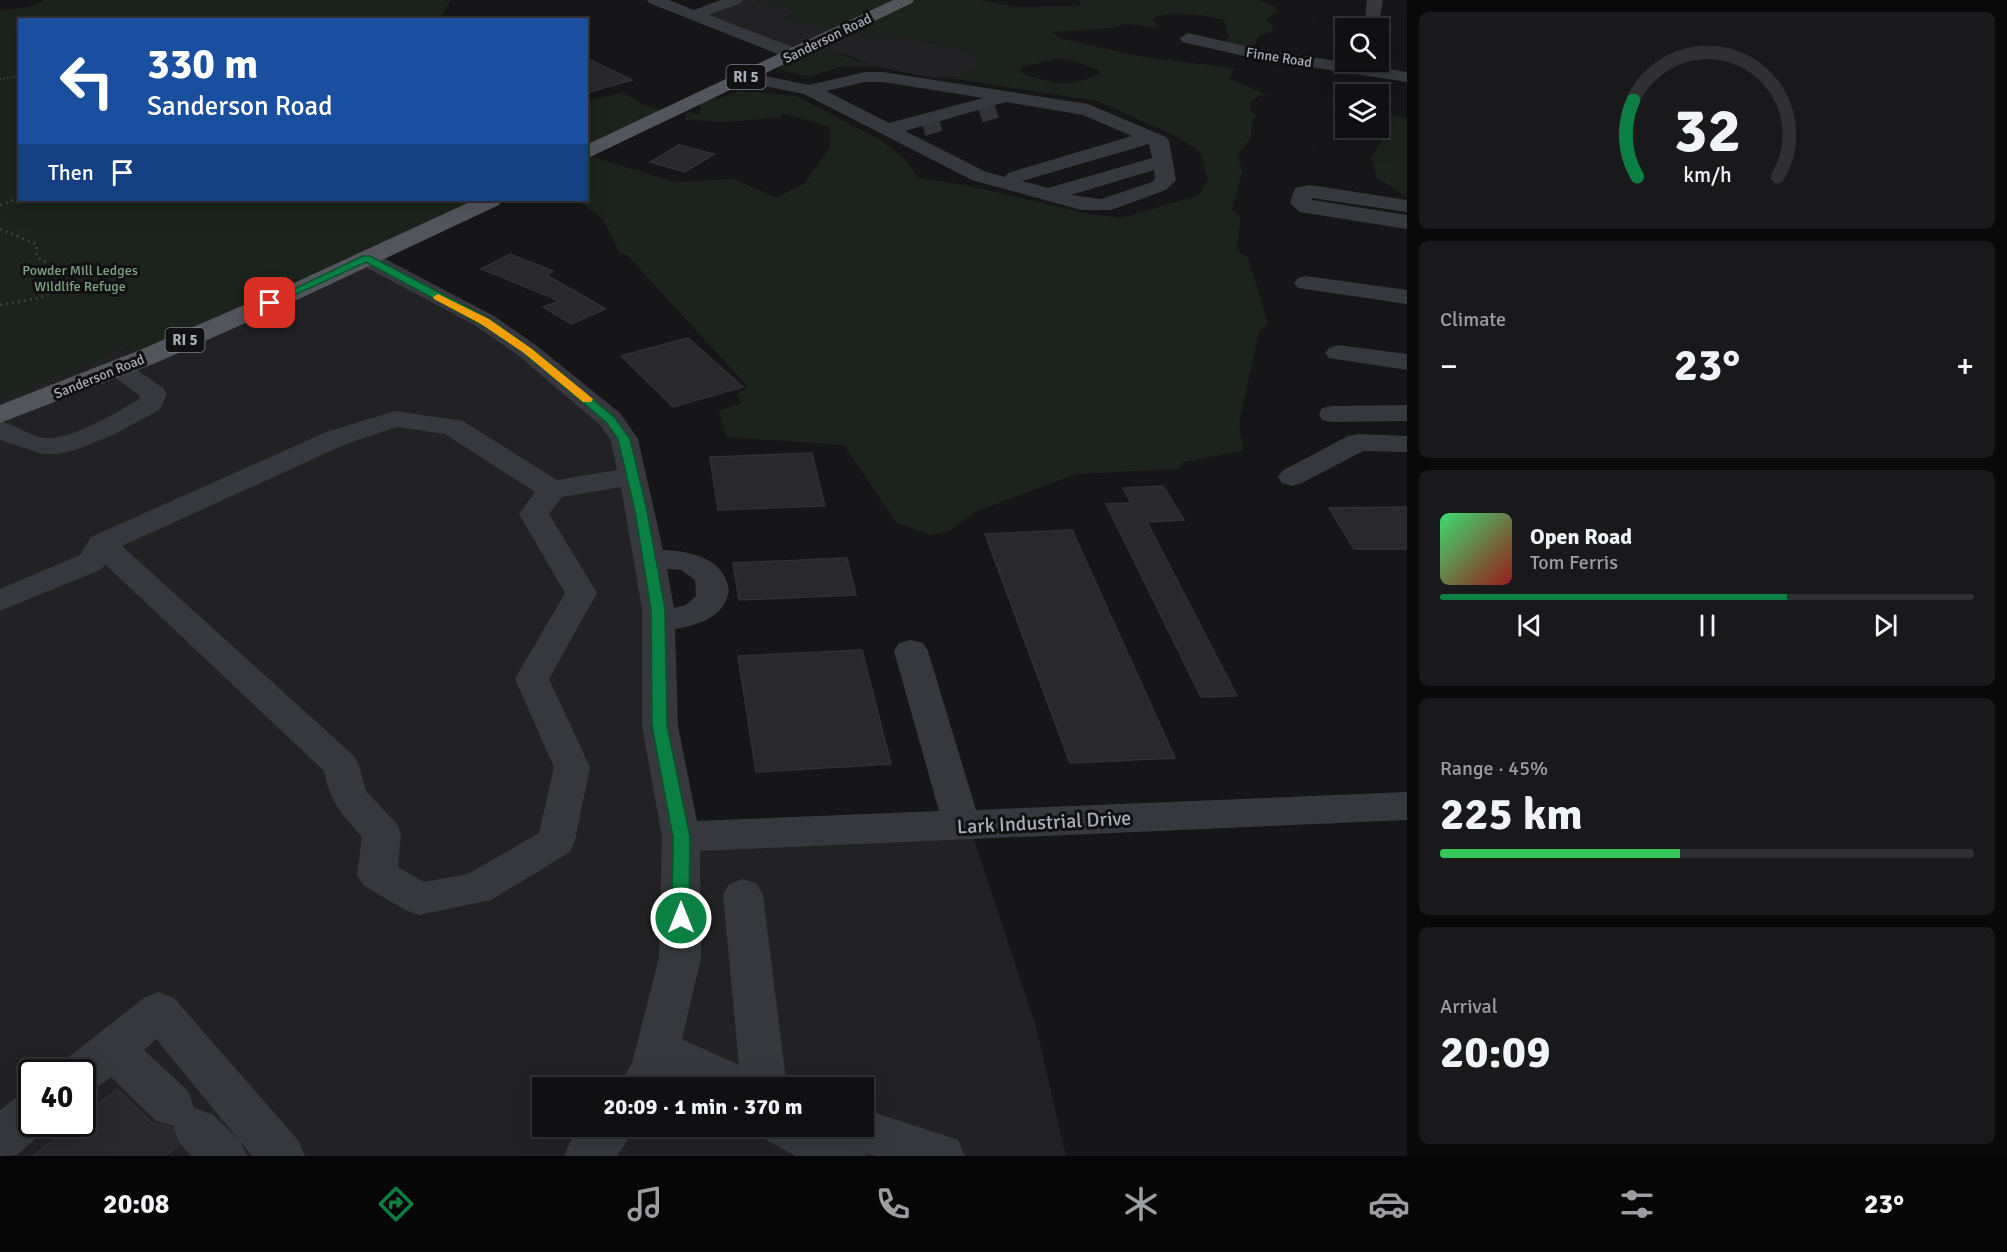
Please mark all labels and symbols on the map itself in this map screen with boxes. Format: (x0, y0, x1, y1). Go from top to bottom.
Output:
street label: Sanderson Road (780, 10, 874, 67)
street label: Finne Road (1245, 44, 1313, 71)
road number: RI 5 (726, 65, 766, 89)
park label: Powder Mill Ledges Wildlife Refuge (22, 262, 138, 295)
pin (244, 277, 295, 328)
road number: RI 5 (166, 328, 204, 352)
street label: Sanderson Road (51, 351, 147, 402)
street label: Lark Industrial Drive (956, 805, 1132, 840)
position arrow (649, 886, 713, 950)
speed limit sign: 40 (18, 1059, 96, 1137)

